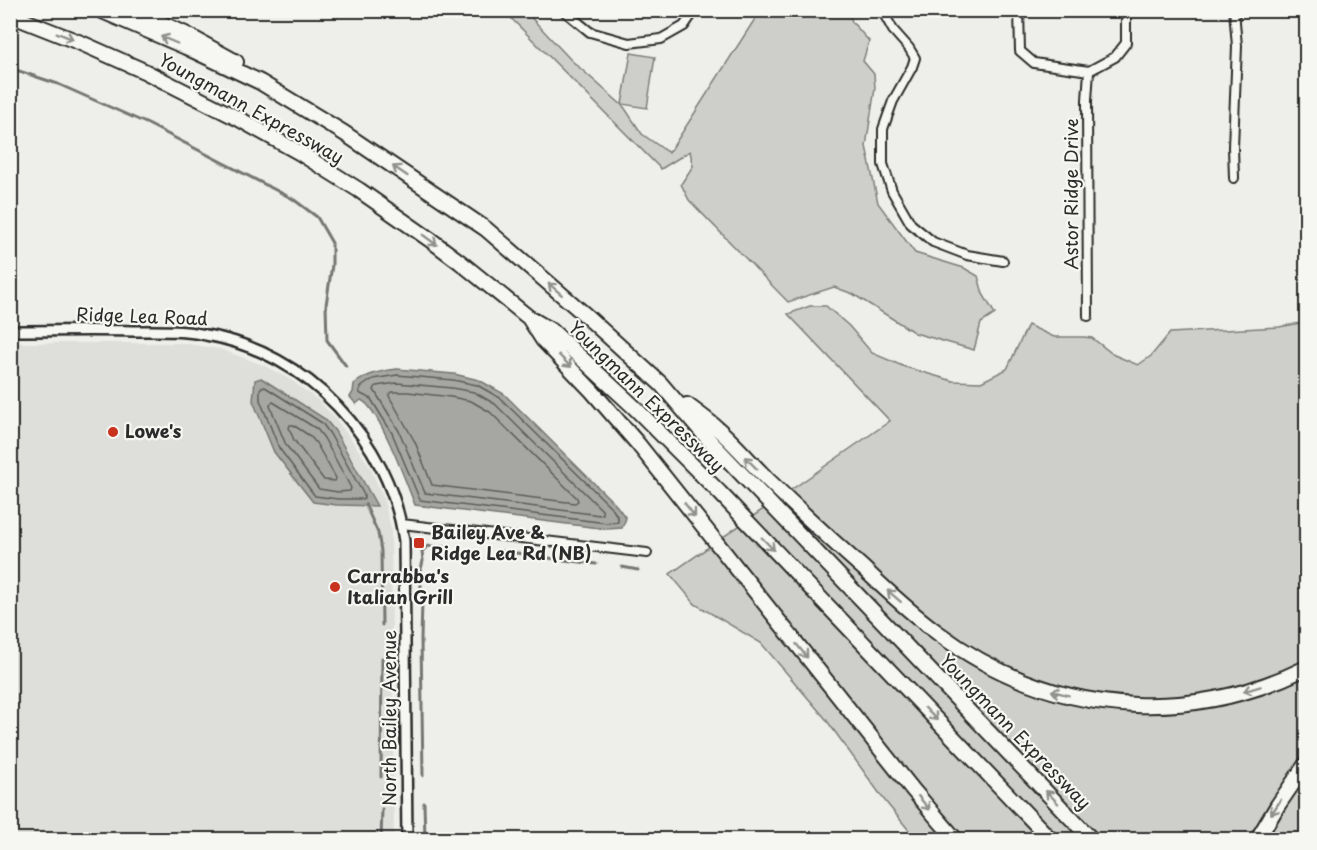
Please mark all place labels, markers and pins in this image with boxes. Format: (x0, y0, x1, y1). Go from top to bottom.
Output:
place label: Lowe's (125, 417, 182, 444)
marker: Lowe's (106, 425, 120, 439)
place label: Bailey Ave & Ridge Lea Rd (NB) (431, 518, 592, 566)
marker: Bailey Ave & Ridge Lea Rd (NB) (412, 536, 426, 550)
place label: Carrabba's Italian Grill (347, 562, 453, 610)
marker: Carrabba's Italian Grill (328, 580, 342, 594)

